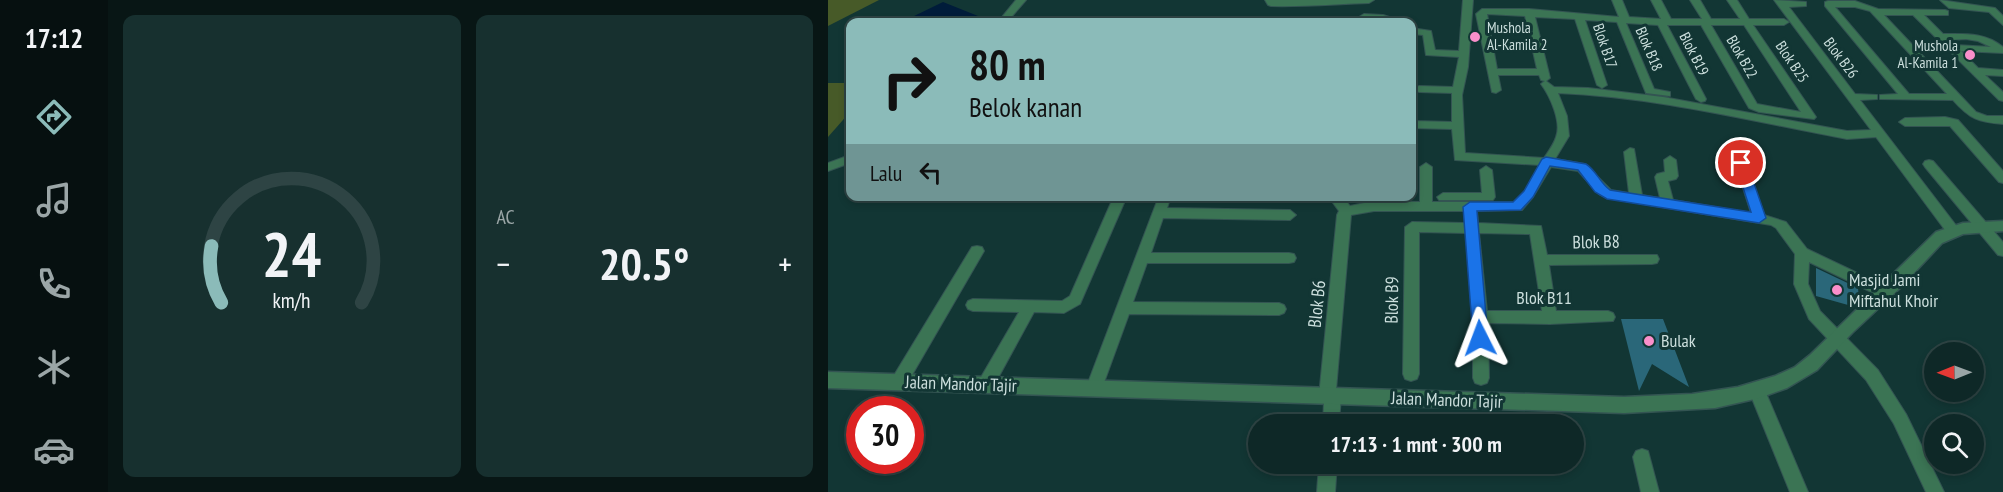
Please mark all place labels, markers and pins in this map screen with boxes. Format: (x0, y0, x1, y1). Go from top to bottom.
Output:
place label: Mushola Al-Kamila 2 (1487, 18, 1547, 54)
marker: Mushola Al-Kamila 2 (1468, 30, 1482, 44)
place label: Mushola Al-Kamila 1 (1898, 36, 1958, 72)
marker: Mushola Al-Kamila 1 (1963, 48, 1977, 62)
pin (1715, 137, 1766, 188)
place label: Masjid Jami Miftahul Khoir (1849, 268, 1938, 312)
marker: Masjid Jami Miftahul Khoir (1830, 283, 1844, 297)
place label: Bulak (1661, 329, 1696, 352)
marker: Bulak (1642, 334, 1656, 348)

